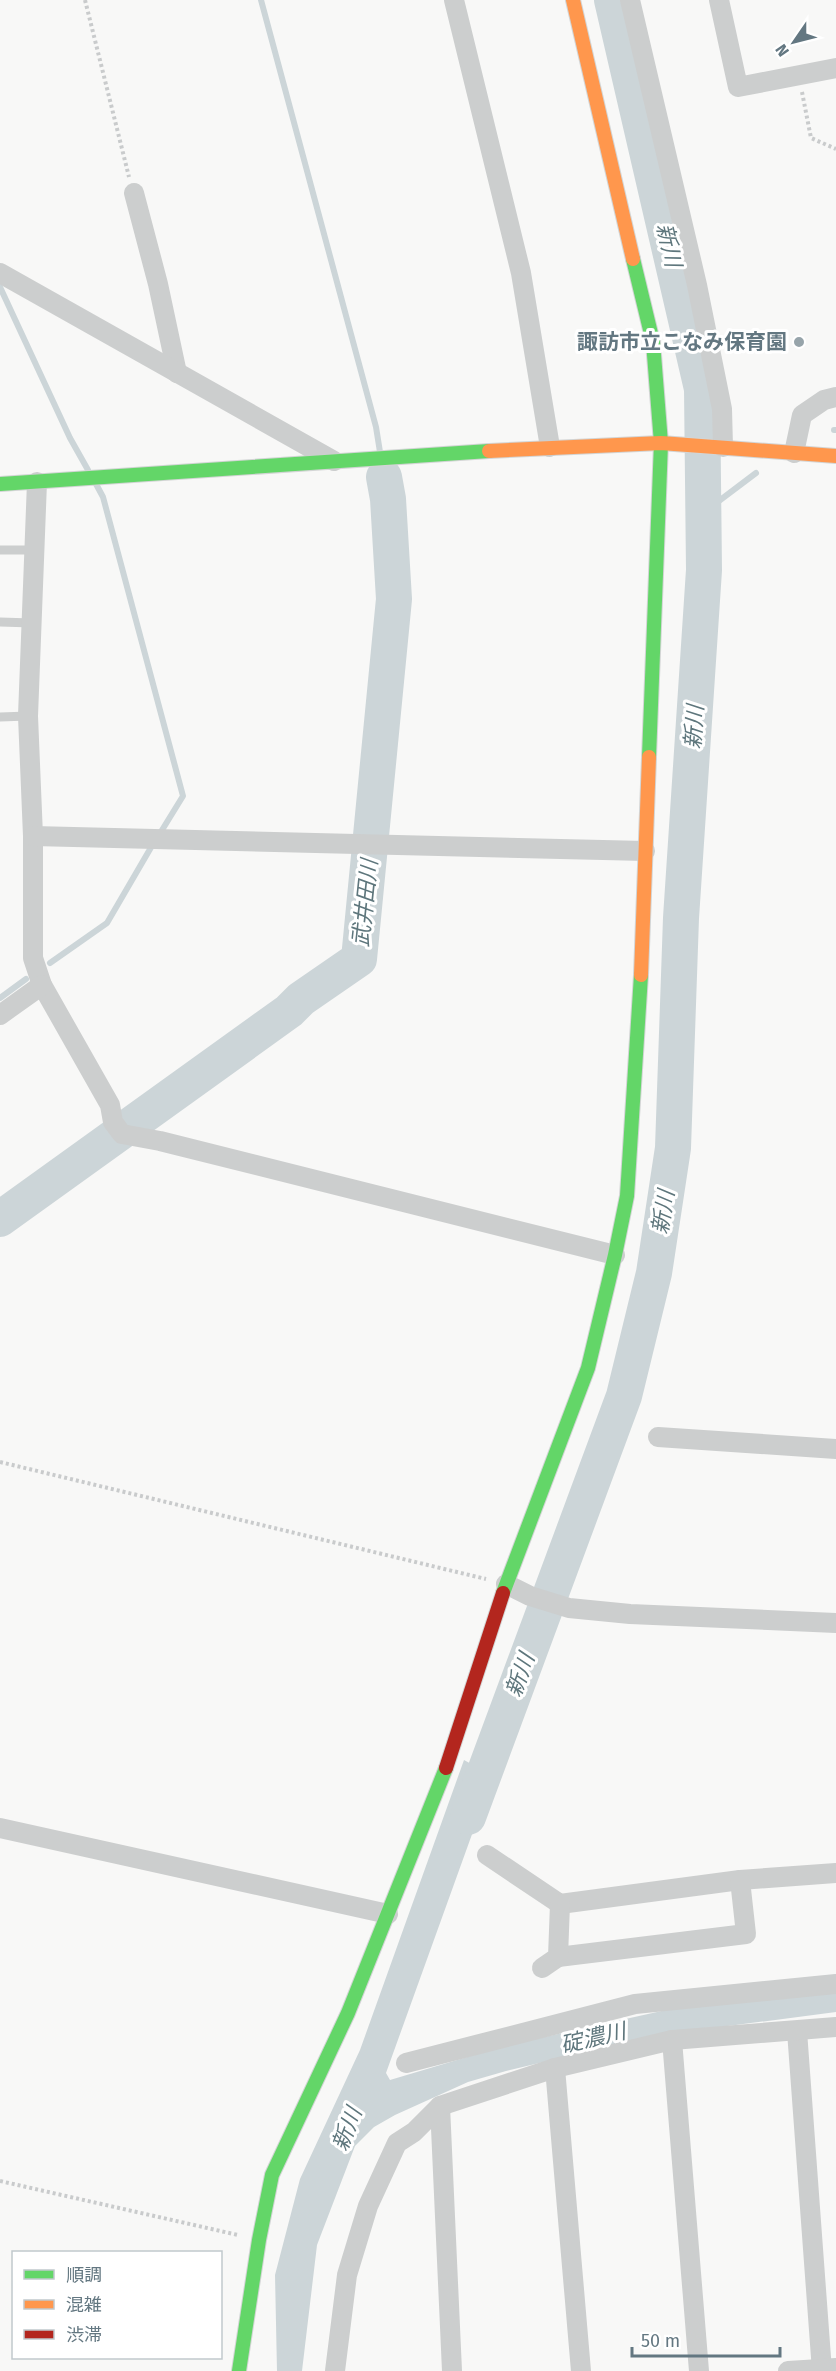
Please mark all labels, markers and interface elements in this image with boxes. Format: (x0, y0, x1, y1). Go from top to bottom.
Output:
north arrow (764, 12, 824, 72)
text: N (771, 41, 793, 60)
water label: 新川 (651, 221, 688, 271)
place label: 諏訪市立こなみ保育園 (577, 329, 787, 355)
marker: 諏訪市立こなみ保育園 (792, 335, 806, 349)
water label: 新川 (679, 702, 709, 750)
water label: 武井田川 (347, 856, 383, 948)
water label: 新川 (646, 1186, 680, 1236)
water label: 新川 (500, 1648, 541, 1700)
water label: 碇濃川 (558, 2017, 630, 2059)
water label: 新川 (327, 2102, 368, 2154)
legend (12, 2251, 222, 2359)
text: 順調 (66, 2264, 102, 2286)
text: 混雑 (66, 2294, 102, 2316)
scale bar (632, 2320, 780, 2358)
text: 渋滞 (66, 2324, 102, 2346)
text: 50 m (641, 2330, 680, 2352)

